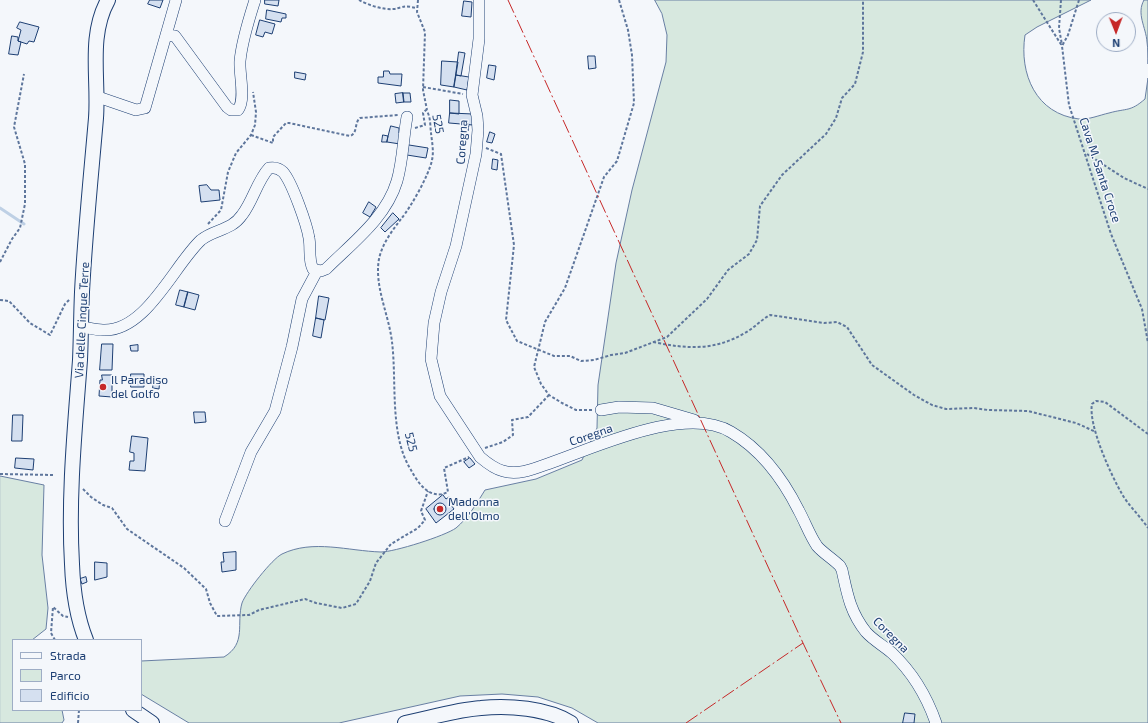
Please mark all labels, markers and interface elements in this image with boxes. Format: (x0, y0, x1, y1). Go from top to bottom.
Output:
north arrow (1096, 12, 1136, 52)
text: N (1112, 37, 1120, 50)
street label: 525 (429, 113, 447, 135)
street label: Cava M. Santa Croce (1076, 116, 1124, 224)
street label: Coregna (453, 119, 471, 165)
street label: Via delle Cinque Terre (72, 261, 92, 379)
place label: Il Paradiso del Golfo (111, 373, 168, 401)
marker: Il Paradiso del Golfo (98, 382, 108, 392)
street label: Coregna (567, 421, 615, 449)
street label: 525 (402, 431, 420, 453)
place label: Madonna dell'Olmo (448, 495, 500, 523)
marker: Madonna dell'Olmo (435, 504, 445, 514)
street label: Coregna (870, 614, 912, 656)
legend (12, 639, 142, 711)
text: Strada (50, 648, 86, 662)
text: Parco (50, 668, 81, 682)
text: Edificio (50, 688, 90, 702)

